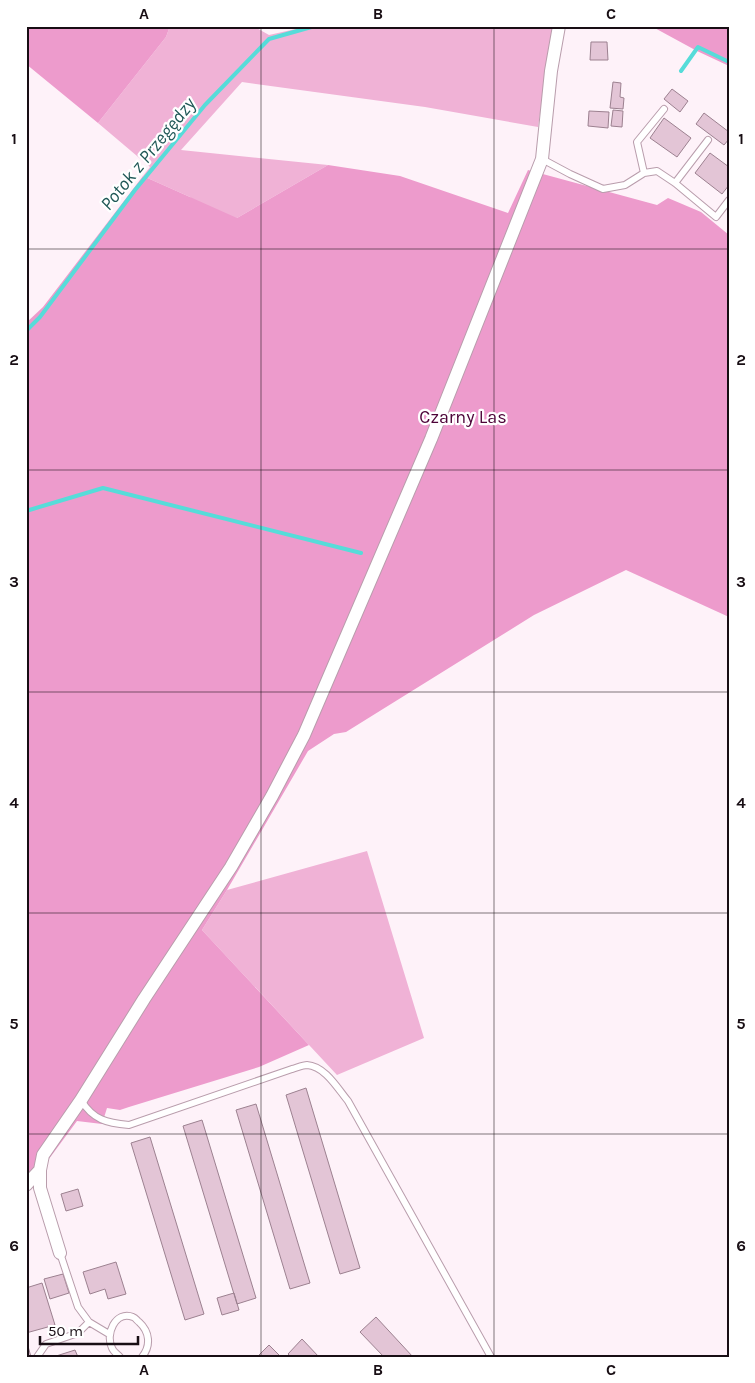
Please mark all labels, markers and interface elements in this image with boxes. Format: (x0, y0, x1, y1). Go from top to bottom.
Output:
text: A (139, 4, 149, 23)
text: B (373, 4, 383, 23)
text: C (606, 4, 616, 23)
water label: Potok z Przegędzy (96, 93, 201, 215)
text: 1 (11, 129, 17, 148)
text: 1 (738, 129, 744, 148)
text: 2 (9, 350, 19, 369)
text: 2 (736, 350, 746, 369)
park label: Czarny Las (419, 406, 507, 428)
text: 3 (9, 572, 19, 591)
text: 3 (736, 572, 746, 591)
text: 4 (9, 793, 19, 812)
text: 4 (736, 793, 746, 812)
text: 5 (9, 1014, 19, 1033)
text: 5 (736, 1014, 746, 1033)
text: 6 (9, 1236, 19, 1255)
text: 6 (736, 1236, 746, 1255)
scale bar (40, 1313, 138, 1345)
text: 50 m (48, 1322, 83, 1340)
text: A (139, 1360, 149, 1379)
text: B (373, 1360, 383, 1379)
text: C (606, 1360, 616, 1379)

